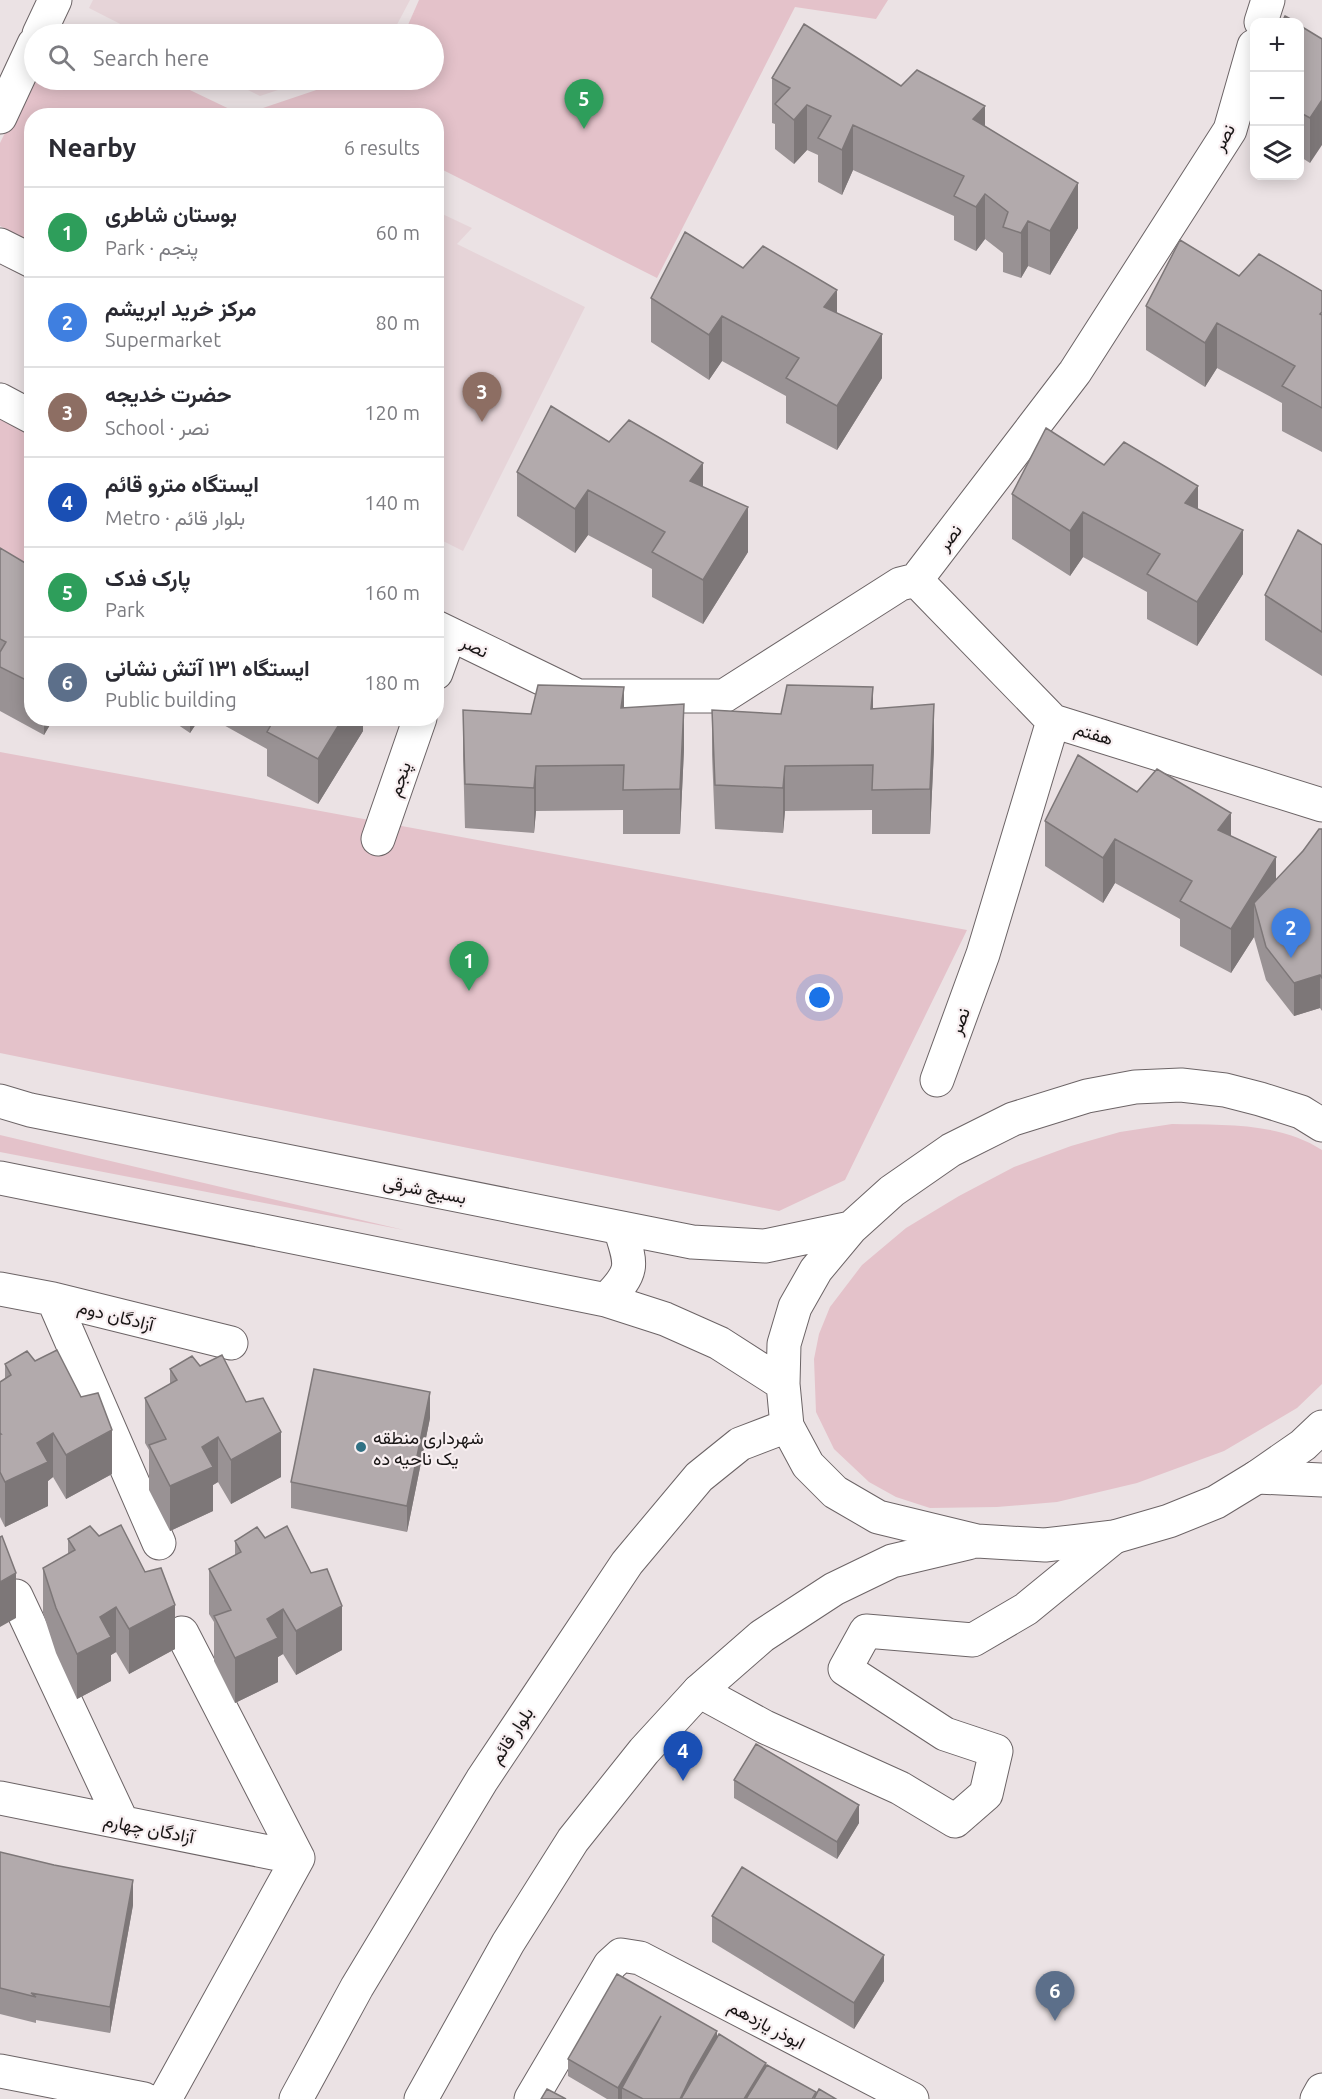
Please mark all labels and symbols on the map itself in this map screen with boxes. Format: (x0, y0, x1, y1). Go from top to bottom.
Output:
pin: 5 (564, 80, 604, 129)
street label: نصر (1207, 120, 1240, 156)
pin: 3 (462, 372, 502, 422)
street label: نصر (932, 520, 967, 556)
street label: نصر (456, 631, 492, 663)
street label: هفتم (1071, 718, 1116, 751)
street label: پنجم (384, 759, 417, 800)
pin: 2 (1272, 908, 1310, 958)
pin: 1 (450, 942, 488, 991)
your location (805, 983, 834, 1012)
street label: نصر (945, 1005, 975, 1039)
street label: بسیج شرقی (381, 1171, 468, 1210)
street label: آزادگان دوم (75, 1296, 158, 1337)
place label: شهرداری منطقه یک ناحیه ده (373, 1427, 484, 1469)
marker: شهرداری منطقه یک ناحیه ده (354, 1440, 368, 1454)
street label: بلوار قائم (485, 1703, 539, 1769)
pin: 4 (664, 1732, 702, 1781)
street label: آزادگان چهارم (101, 1809, 198, 1850)
pin: 6 (1036, 1972, 1074, 2021)
street label: ابوذر یازدهم (724, 1995, 809, 2055)

